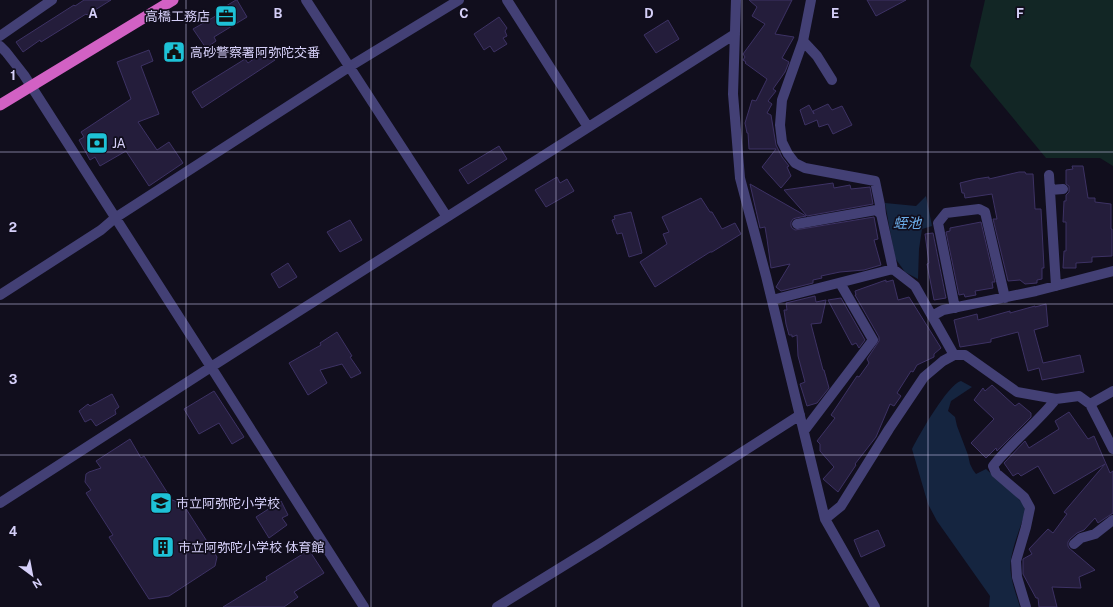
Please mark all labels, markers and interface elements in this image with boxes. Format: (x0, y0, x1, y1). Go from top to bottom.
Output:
office icon: 高橋工務店 (213, 3, 239, 29)
text: A (88, 6, 98, 21)
text: B (274, 6, 283, 21)
text: C (459, 6, 469, 21)
text: D (644, 6, 654, 21)
text: E (831, 6, 839, 21)
text: F (1016, 6, 1024, 21)
place label: 高橋工務店 (145, 9, 210, 24)
public building icon: 高砂警察署阿弥陀交番 (161, 39, 187, 65)
place label: 高砂警察署阿弥陀交番 (190, 45, 320, 60)
text: 1 (10, 68, 16, 83)
bank icon: JA (84, 130, 110, 156)
place label: JA (112, 136, 126, 151)
water label: 蛭池 (893, 215, 923, 231)
text: 2 (9, 220, 17, 235)
text: 3 (9, 372, 18, 387)
school or university icon: 市立阿弥陀小学校 (148, 490, 174, 516)
place label: 市立阿弥陀小学校 (176, 496, 280, 511)
text: 4 (9, 524, 18, 539)
building icon: 市立阿弥陀小学校 体育館 (150, 534, 176, 560)
place label: 市立阿弥陀小学校 体育館 (178, 540, 324, 555)
north arrow (12, 555, 52, 595)
text: N (30, 576, 44, 591)

